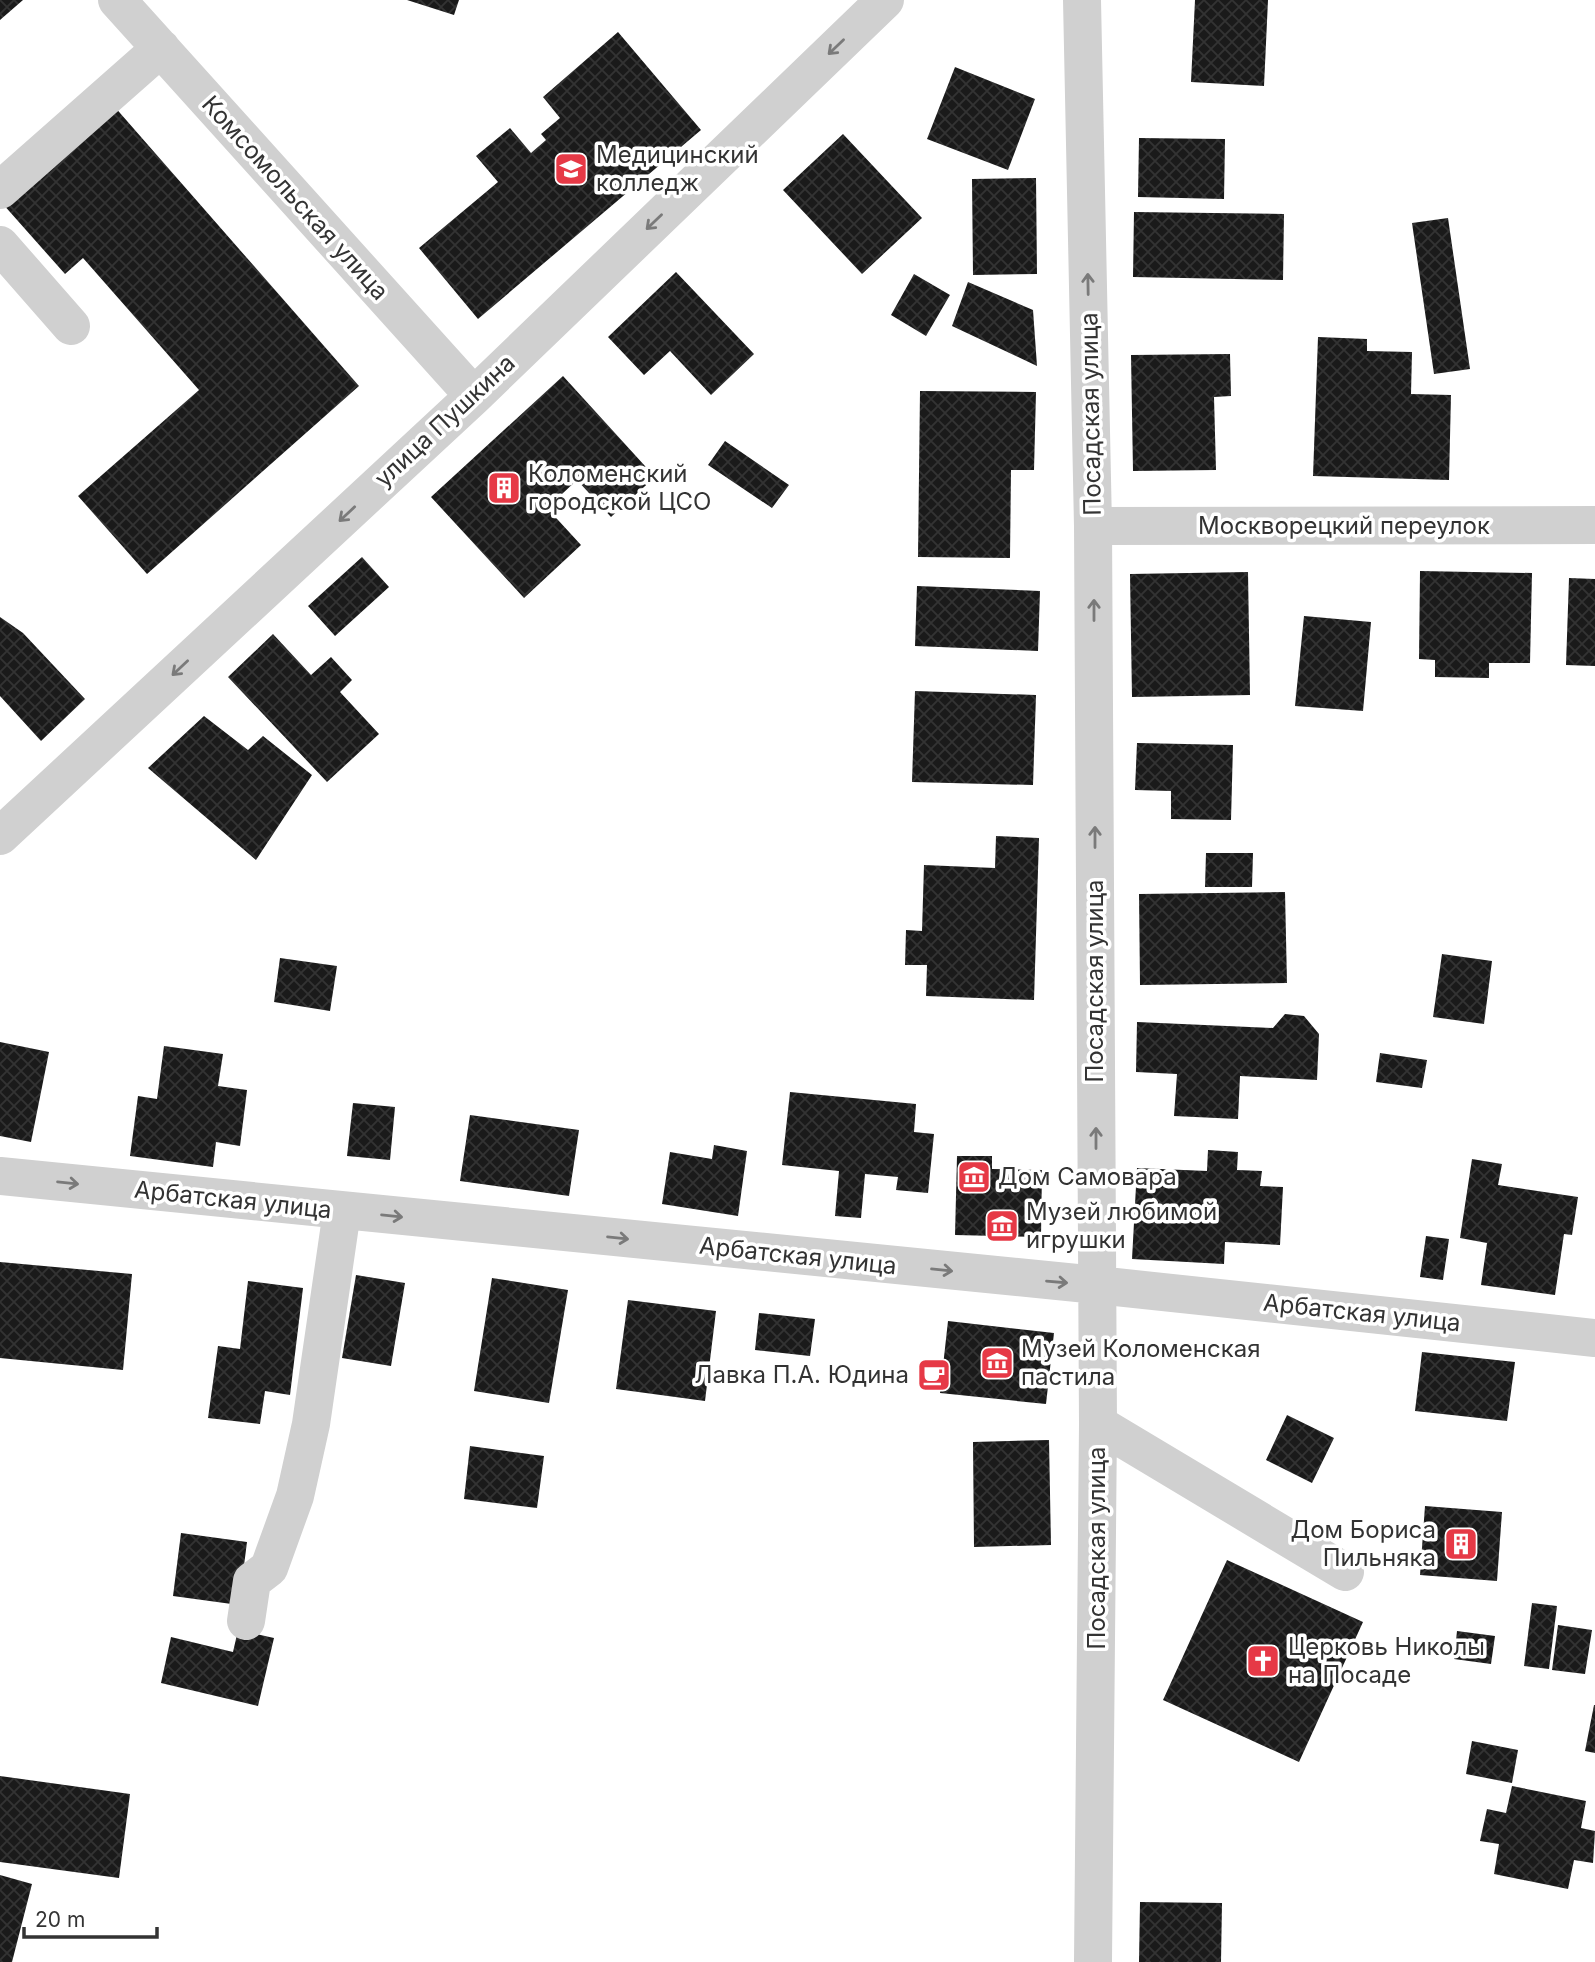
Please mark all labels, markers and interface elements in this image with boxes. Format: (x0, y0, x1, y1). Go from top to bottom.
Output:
one-way arrow (828, 39, 845, 56)
street label: Комсомольская улица (196, 90, 395, 306)
place label: Медицинский колледж (596, 140, 759, 197)
school or university icon: Медицинский колледж (552, 150, 590, 188)
one-way arrow (646, 214, 663, 231)
one-way arrow (1081, 273, 1095, 296)
street label: Посадская улица (1074, 312, 1107, 516)
street label: улица Пушкина (369, 348, 521, 493)
place label: Коломенский городской ЦСО (528, 459, 711, 516)
building icon: Коломенский городской ЦСО (485, 469, 523, 507)
one-way arrow (339, 505, 356, 522)
street label: Москворецкий переулок (1198, 511, 1490, 540)
one-way arrow (1087, 598, 1101, 621)
one-way arrow (172, 660, 189, 677)
one-way arrow (1088, 826, 1102, 849)
street label: Посадская улица (1080, 879, 1109, 1083)
one-way arrow (1089, 1127, 1103, 1150)
museum icon: Дом Самовара (955, 1158, 993, 1196)
place label: Дом Самовара (998, 1162, 1177, 1191)
street label: Арбатская улица (133, 1175, 333, 1224)
one-way arrow (56, 1177, 79, 1190)
place label: Музей любимой игрушки (1026, 1197, 1217, 1254)
museum icon: Музей любимой игрушки (983, 1207, 1021, 1245)
one-way arrow (380, 1210, 403, 1223)
street label: Арбатская улица (698, 1231, 898, 1280)
one-way arrow (606, 1232, 629, 1245)
one-way arrow (930, 1264, 953, 1277)
one-way arrow (1045, 1275, 1067, 1288)
street label: Арбатская улица (1262, 1288, 1462, 1337)
place label: Музей Коломенская пастила (1021, 1334, 1261, 1391)
museum icon: Музей Коломенская пастила (978, 1344, 1016, 1382)
cafe icon: Лавка П.А. Юдина (915, 1356, 953, 1394)
place label: Лавка П.А. Юдина (695, 1360, 909, 1389)
street label: Посадская улица (1082, 1446, 1111, 1650)
place label: Дом Бориса Пильняка (1291, 1515, 1436, 1572)
building icon: Дом Бориса Пильняка (1442, 1525, 1480, 1563)
place label: Церковь Николы на Посаде (1288, 1632, 1485, 1689)
church icon: Церковь Николы на Посаде (1244, 1642, 1282, 1680)
scale bar (24, 1896, 158, 1940)
text: 20 m (35, 1907, 85, 1932)

